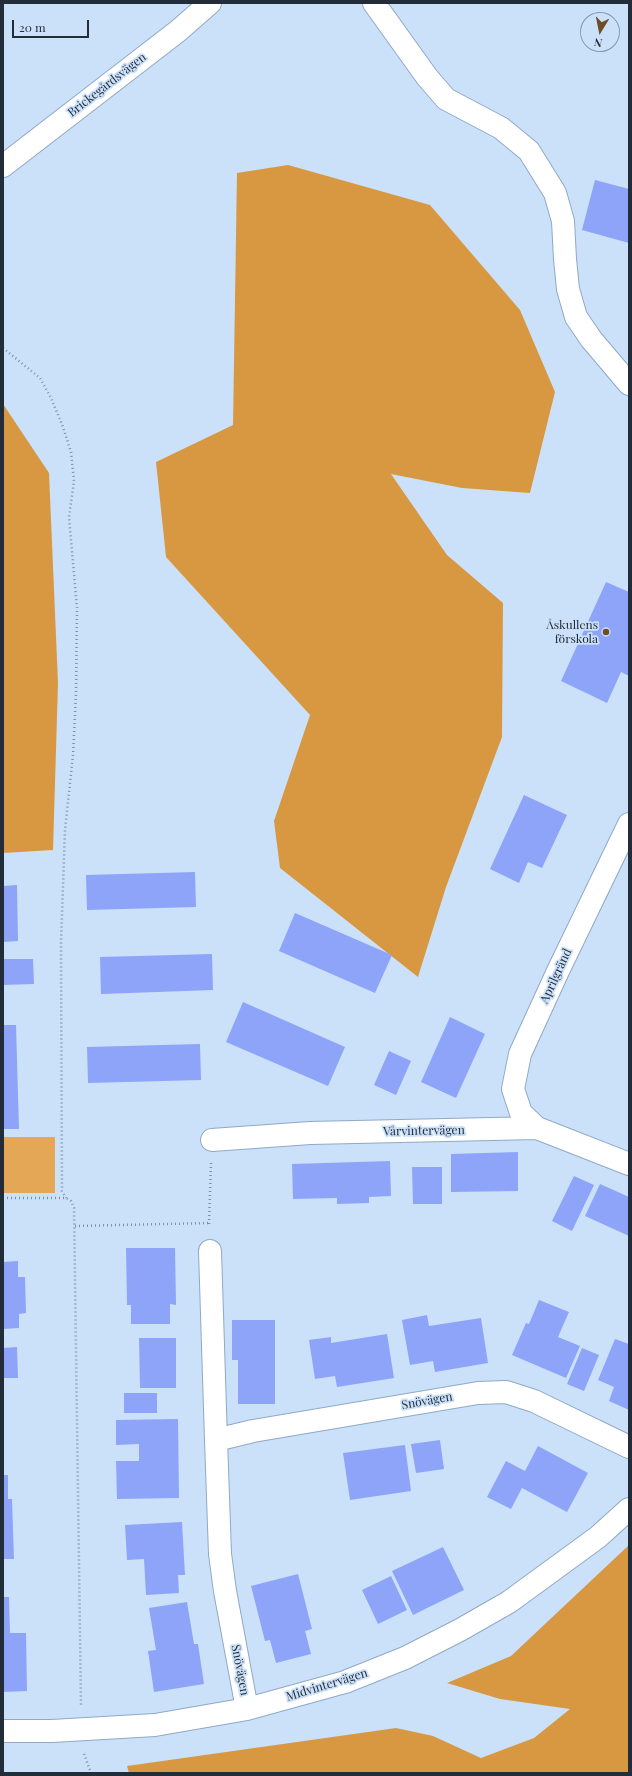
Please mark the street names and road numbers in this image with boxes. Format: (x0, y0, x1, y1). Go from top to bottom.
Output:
street label: Brickegårdsvägen (65, 50, 149, 120)
street label: Aprilgränd (537, 946, 575, 1006)
street label: Vårvintervägen (383, 1123, 465, 1139)
street label: Snövägen (400, 1389, 454, 1413)
street label: Snövägen (228, 1643, 252, 1697)
street label: Midvintervägen (285, 1666, 369, 1704)

